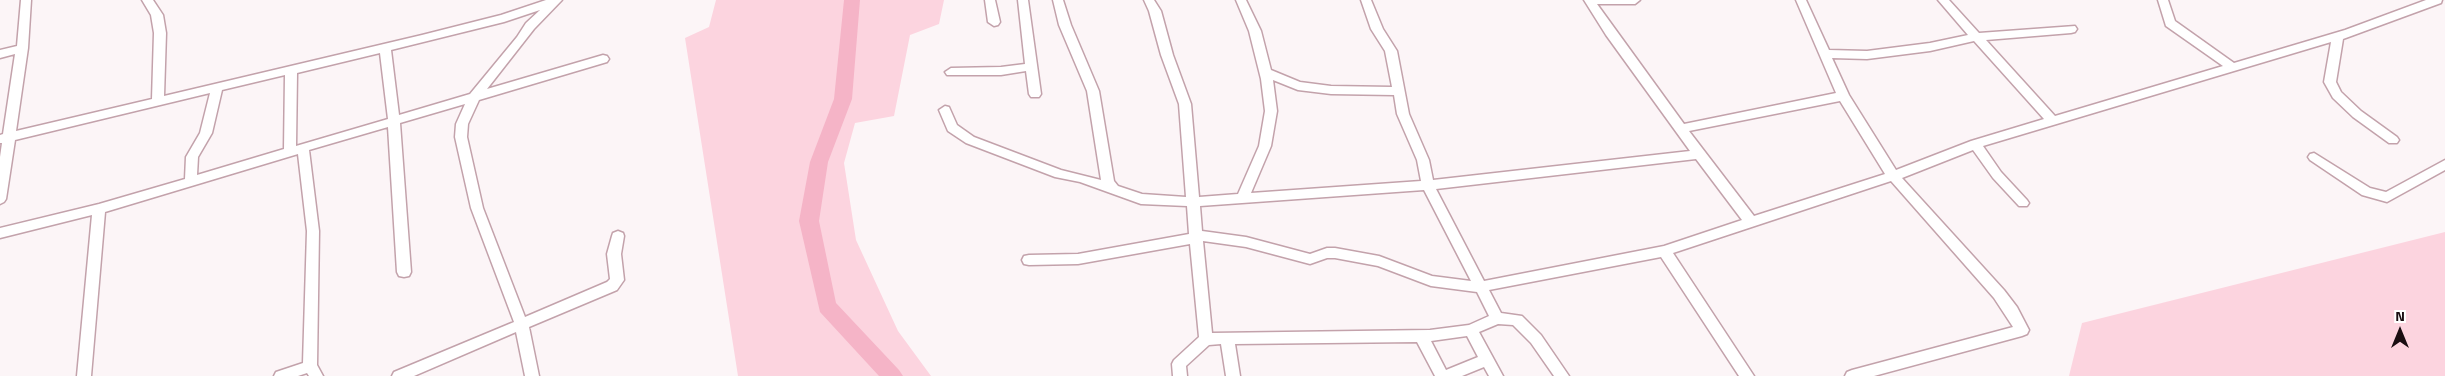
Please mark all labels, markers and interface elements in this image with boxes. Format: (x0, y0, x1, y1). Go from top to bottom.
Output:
text: N (2395, 305, 2405, 326)
north arrow (2375, 306, 2425, 356)

